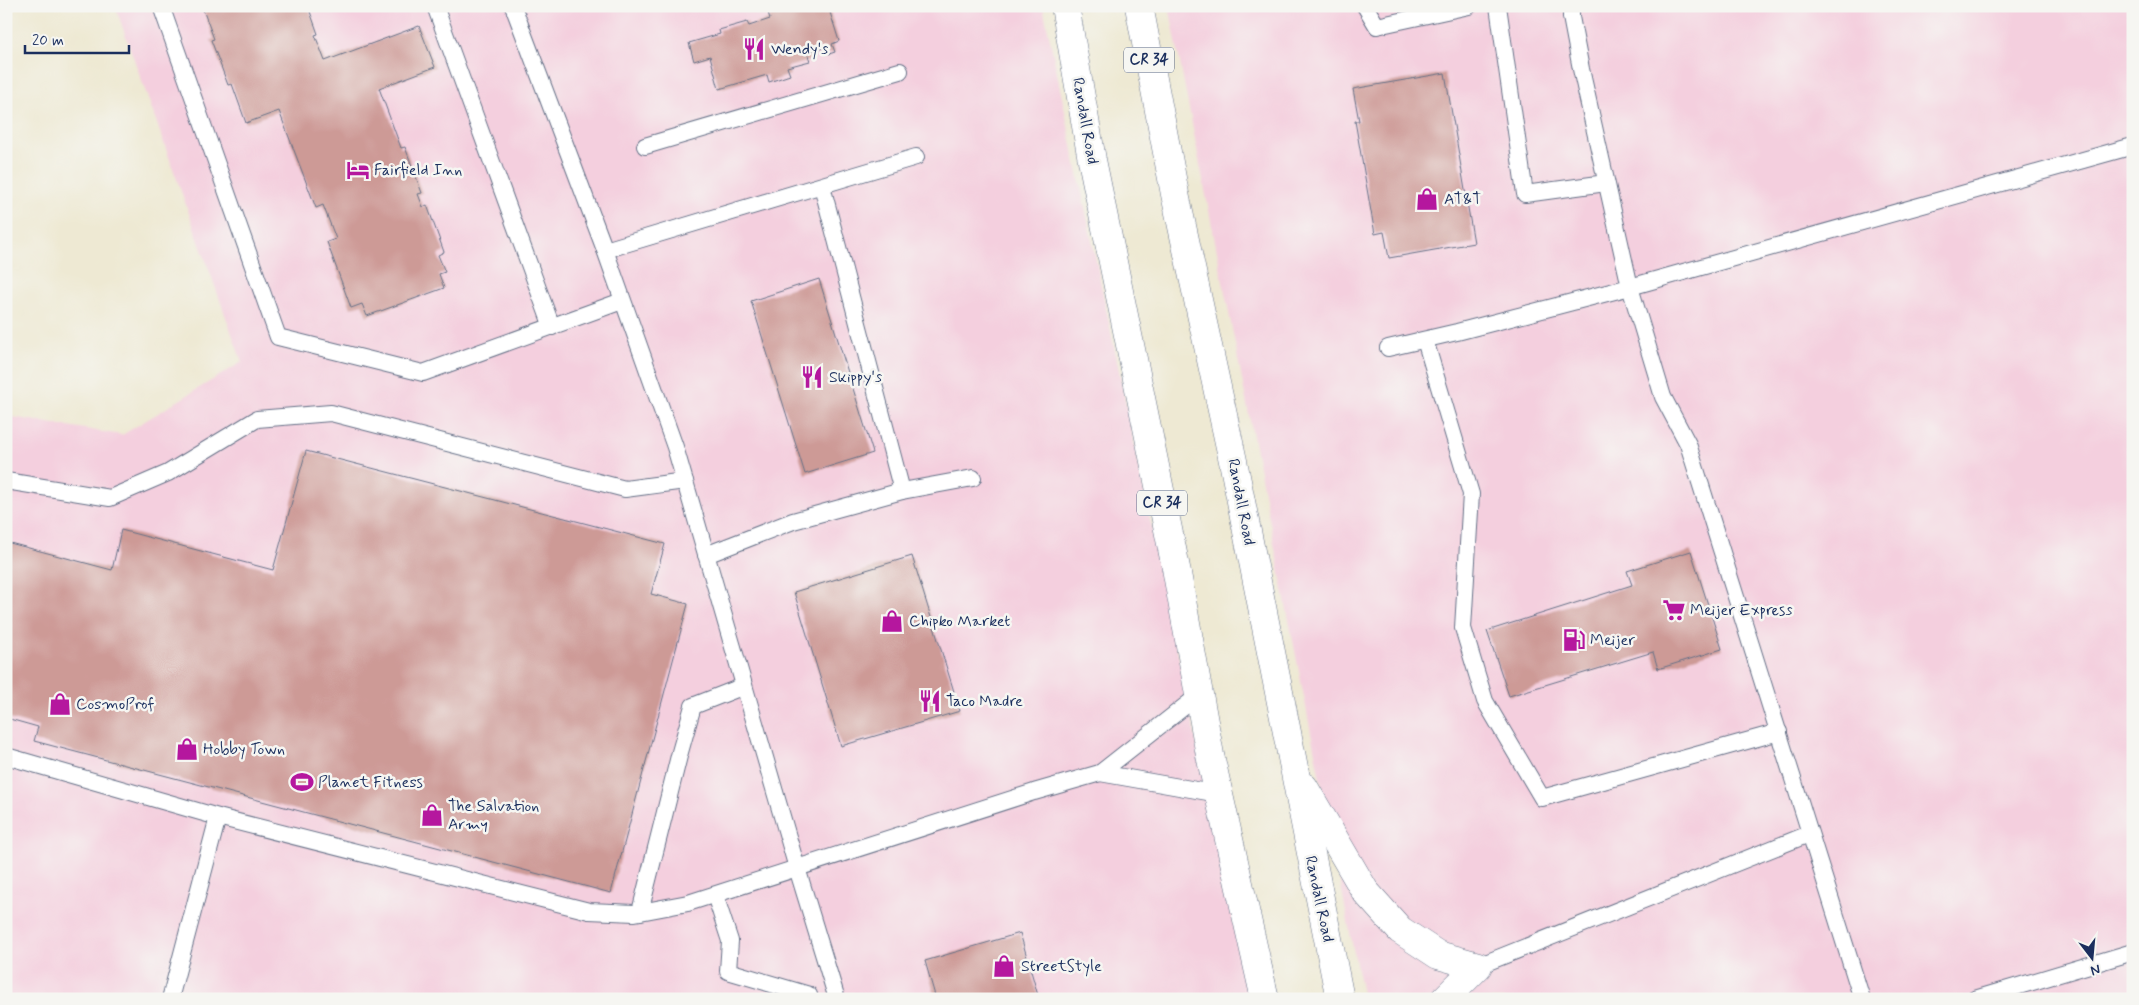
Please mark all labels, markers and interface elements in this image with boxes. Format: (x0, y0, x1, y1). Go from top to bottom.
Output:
scale bar (25, 22, 129, 54)
text: 20 m (32, 31, 64, 51)
restaurant icon: Wendy's (741, 36, 767, 62)
place label: Wendy's (771, 39, 828, 60)
road number: CR 34 (1124, 48, 1174, 72)
street label: Randall Road (1067, 76, 1103, 166)
hotel icon: Fairfield Inn (345, 157, 371, 183)
place label: Fairfield Inn (374, 160, 462, 181)
shop icon: AT&T (1414, 186, 1440, 212)
place label: AT&T (1444, 189, 1482, 210)
restaurant icon: Skippy's (799, 364, 825, 390)
place label: Skippy's (829, 367, 882, 388)
street label: Randall Road (1222, 457, 1260, 547)
road number: CR 34 (1137, 490, 1187, 516)
supermarket icon: Meijer Express (1661, 597, 1687, 623)
place label: Meijer Express (1690, 600, 1792, 621)
shop icon: Chipko Market (879, 608, 905, 634)
place label: Chipko Market (909, 611, 1010, 632)
fuel station icon: Meijer (1561, 627, 1587, 653)
place label: Meijer (1590, 630, 1635, 651)
restaurant icon: Taco Madre (917, 688, 943, 714)
shop icon: CosmoProf (47, 691, 73, 717)
place label: Taco Madre (946, 691, 1023, 712)
place label: CosmoProf (76, 694, 155, 715)
shop icon: Hobby Town (174, 736, 200, 762)
place label: Hobby Town (203, 739, 285, 760)
sports icon: Planet Fitness (289, 769, 315, 795)
place label: Planet Fitness (318, 772, 423, 793)
place label: The Salvation Army (448, 796, 539, 835)
shop icon: The Salvation Army (419, 802, 445, 828)
street label: Randall Road (1300, 854, 1338, 944)
north arrow (2066, 932, 2116, 982)
shop icon: StreetStyle (991, 953, 1017, 979)
place label: StreetStyle (1021, 956, 1102, 977)
text: N (2088, 960, 2102, 979)

